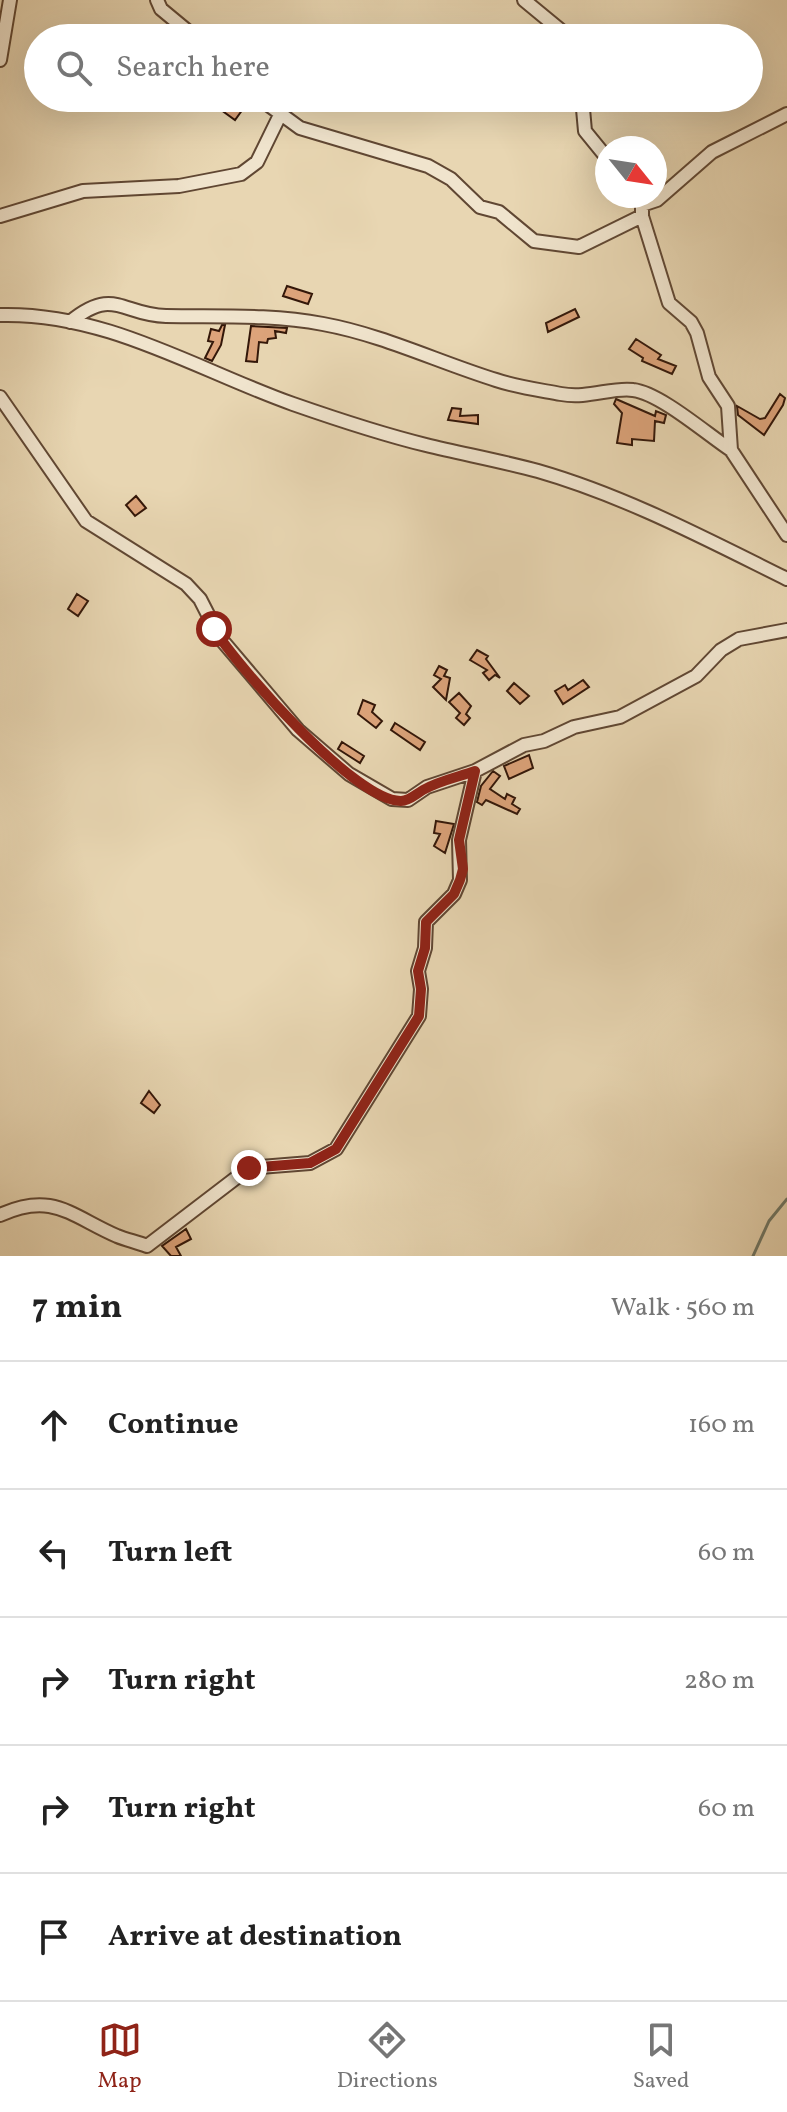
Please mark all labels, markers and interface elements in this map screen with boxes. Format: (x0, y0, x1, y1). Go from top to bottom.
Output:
search box (24, 24, 763, 112)
icon: search (52, 46, 96, 90)
text: Search here (116, 47, 270, 89)
north arrow (595, 136, 667, 208)
route start (196, 611, 232, 647)
route end (231, 1150, 267, 1186)
text: 7 min (32, 1285, 122, 1332)
text: Walk · 560 m (611, 1290, 755, 1326)
icon: ahead (32, 1403, 76, 1447)
text: Continue (108, 1404, 239, 1446)
text: 160 m (688, 1407, 755, 1443)
icon: left (32, 1531, 76, 1575)
text: Turn left (108, 1532, 232, 1574)
text: 60 m (698, 1535, 755, 1571)
icon: right (32, 1659, 76, 1703)
text: Turn right (108, 1660, 256, 1702)
text: 280 m (684, 1663, 755, 1699)
icon: right (32, 1787, 76, 1831)
text: Turn right (108, 1788, 256, 1830)
text: 60 m (698, 1791, 755, 1827)
icon: arrive (32, 1915, 76, 1959)
text: Arrive at destination (108, 1916, 402, 1958)
tab: Map (98, 2018, 142, 2097)
tab: Directions (337, 2018, 438, 2097)
tab: Saved (633, 2018, 689, 2097)

